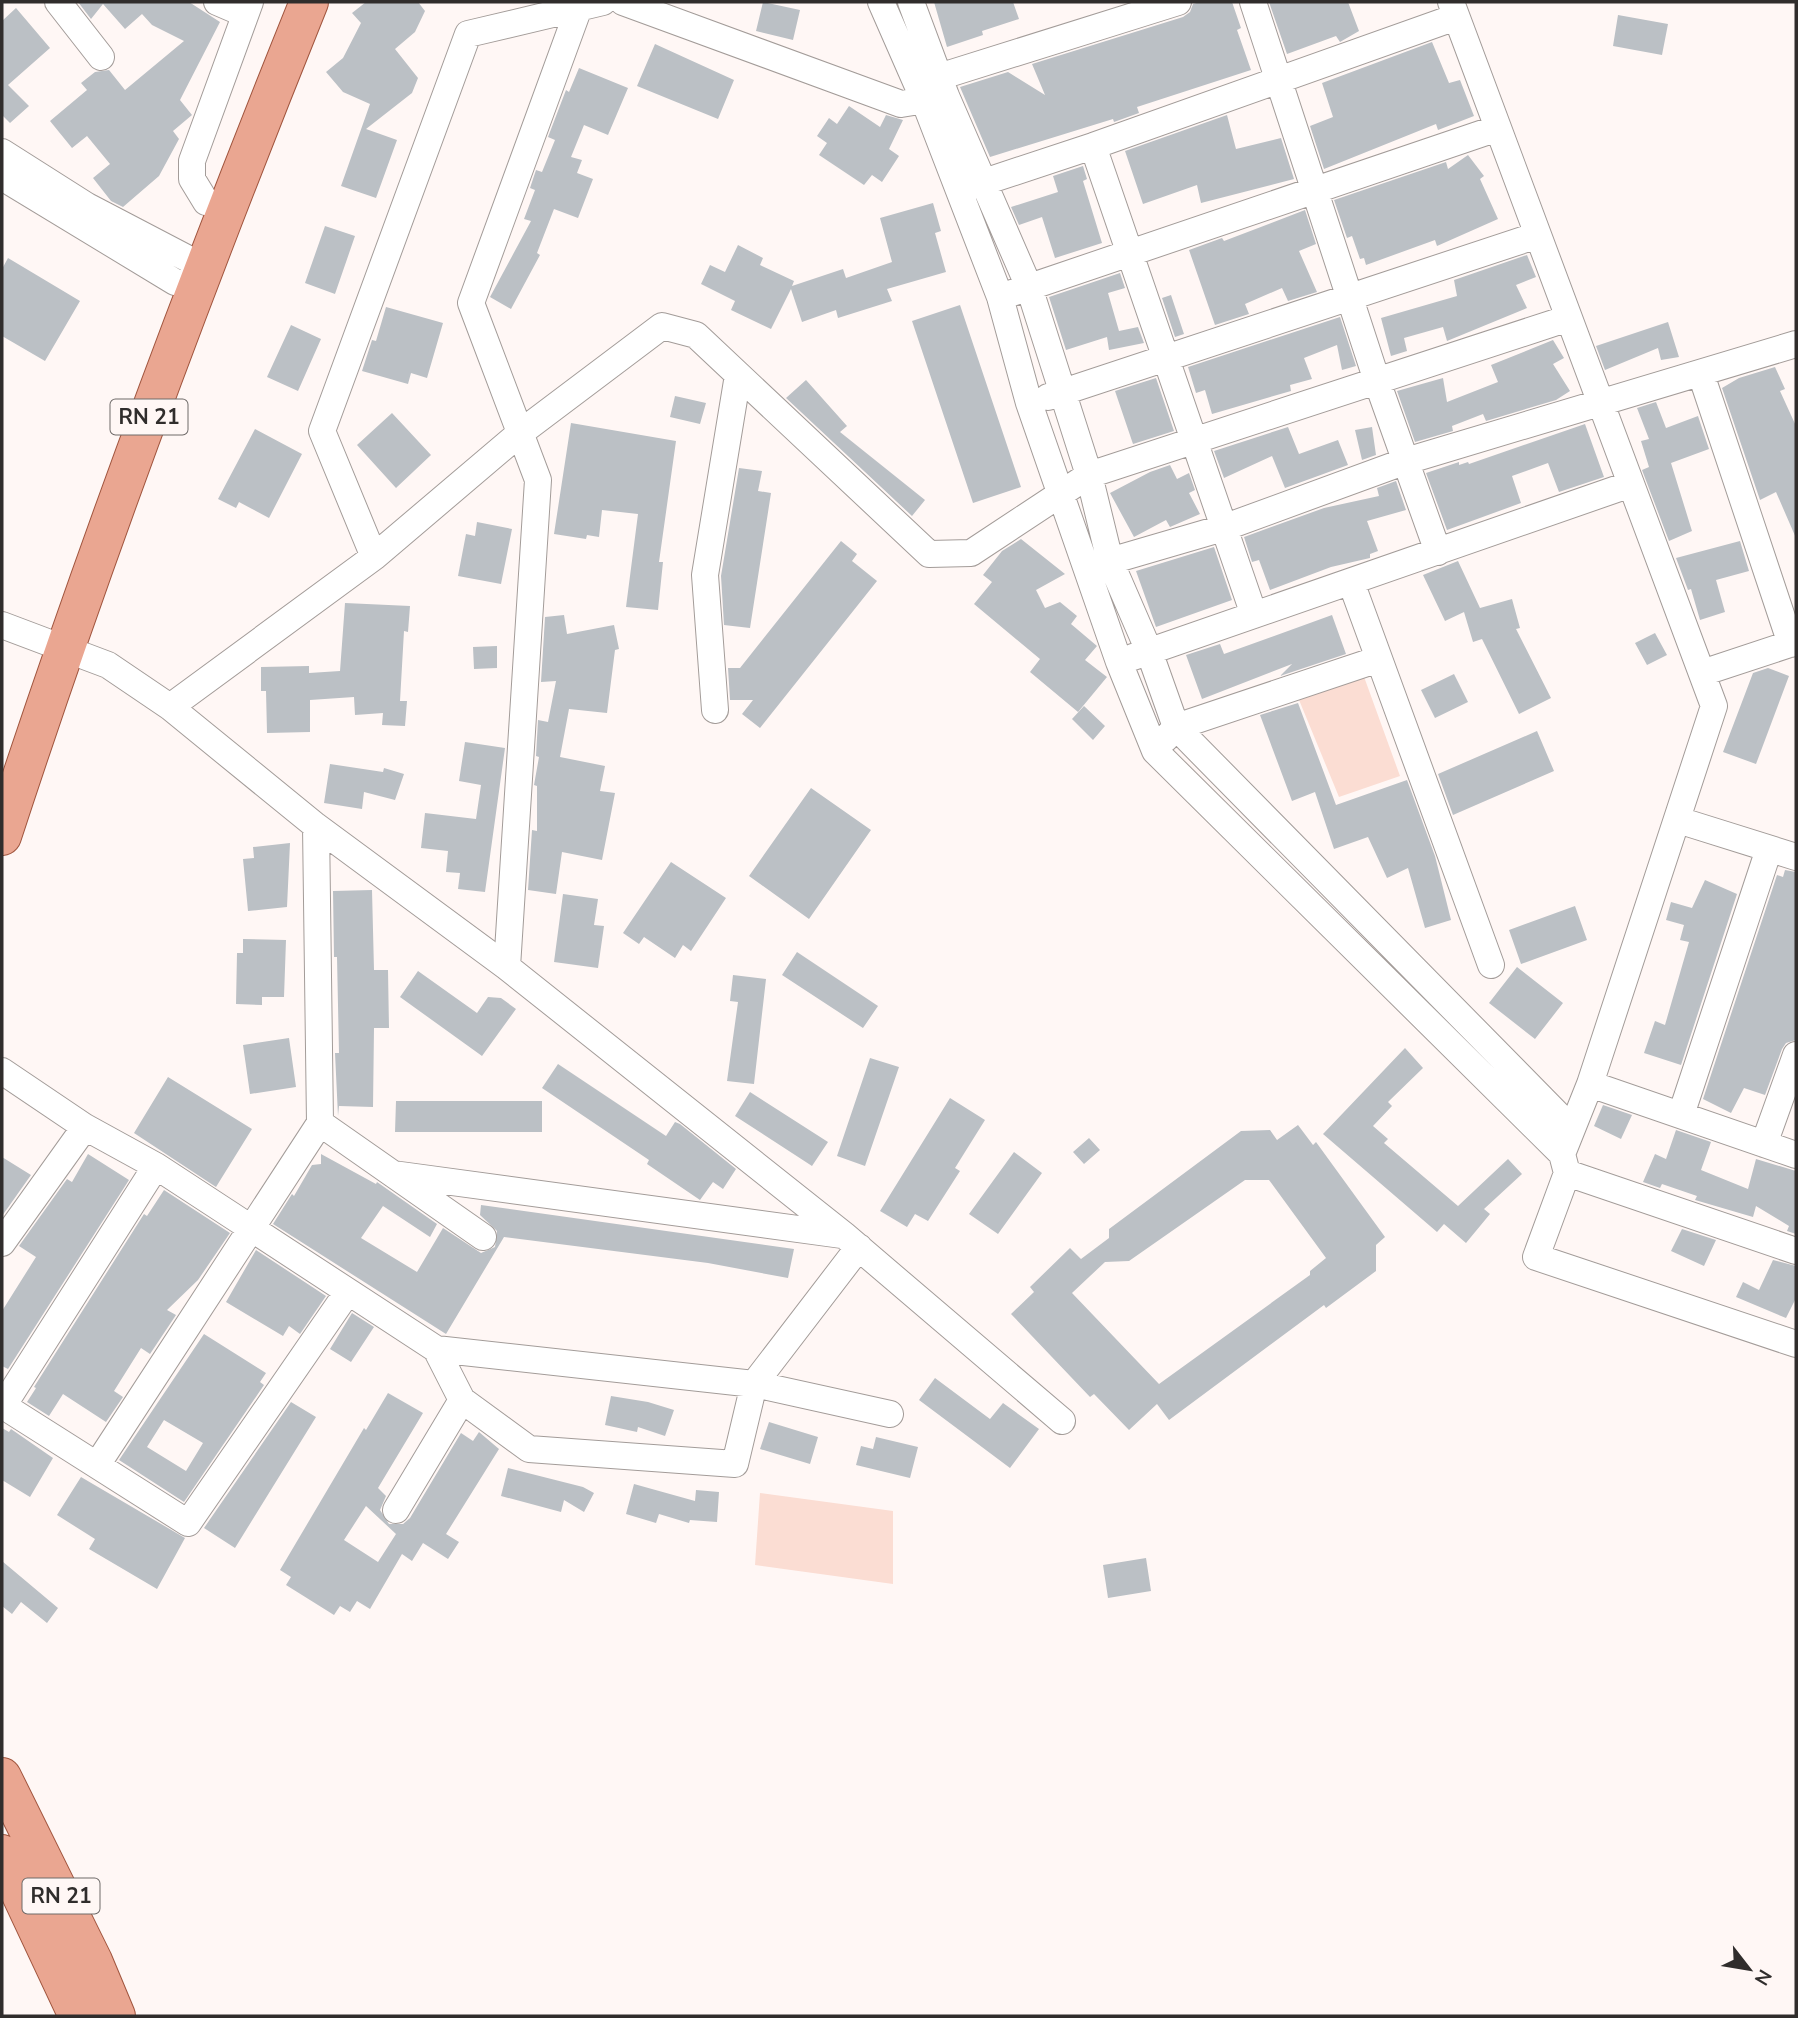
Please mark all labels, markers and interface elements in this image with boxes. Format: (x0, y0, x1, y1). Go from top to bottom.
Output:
road number: RN 21 (110, 400, 188, 434)
road number: RN 21 (22, 1878, 100, 1913)
north arrow (1714, 1934, 1784, 2004)
text: N (1748, 1964, 1778, 1990)

